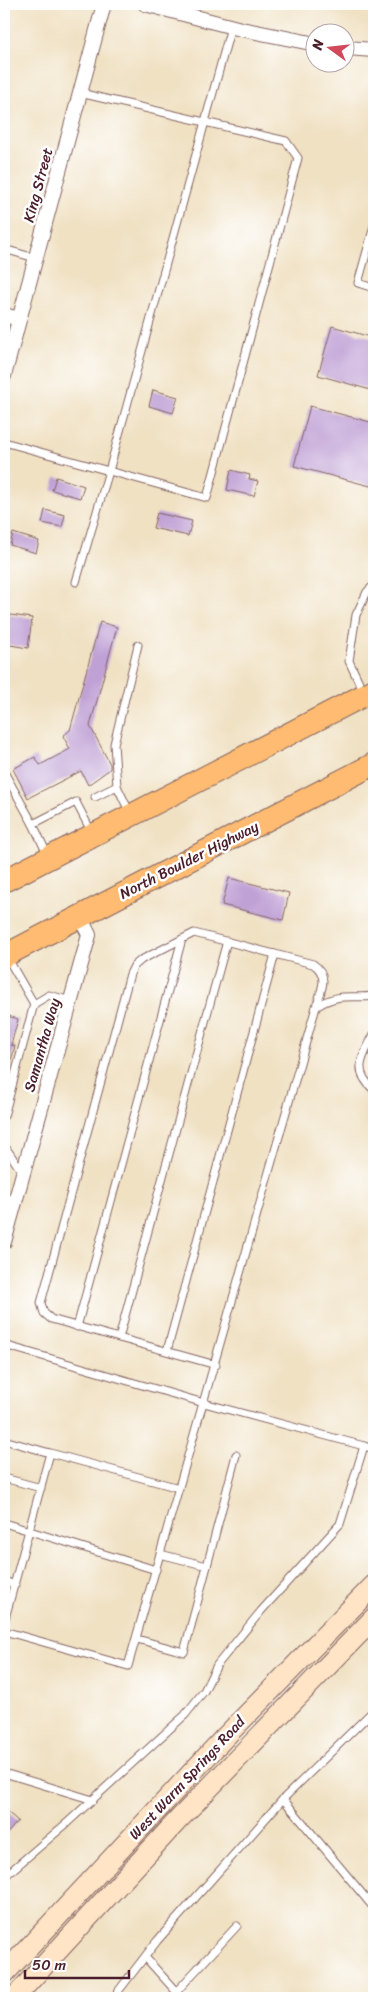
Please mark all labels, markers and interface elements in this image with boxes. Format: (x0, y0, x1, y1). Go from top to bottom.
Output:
north arrow (306, 22, 356, 72)
text: N (304, 37, 331, 54)
street label: King Street (16, 144, 61, 225)
street label: North Boulder Highway (115, 813, 264, 906)
street label: Samantha Way (16, 995, 68, 1095)
street label: West Warm Springs Road (122, 1709, 252, 1846)
scale bar (25, 1947, 129, 1979)
text: 50 m (32, 1952, 67, 1978)

